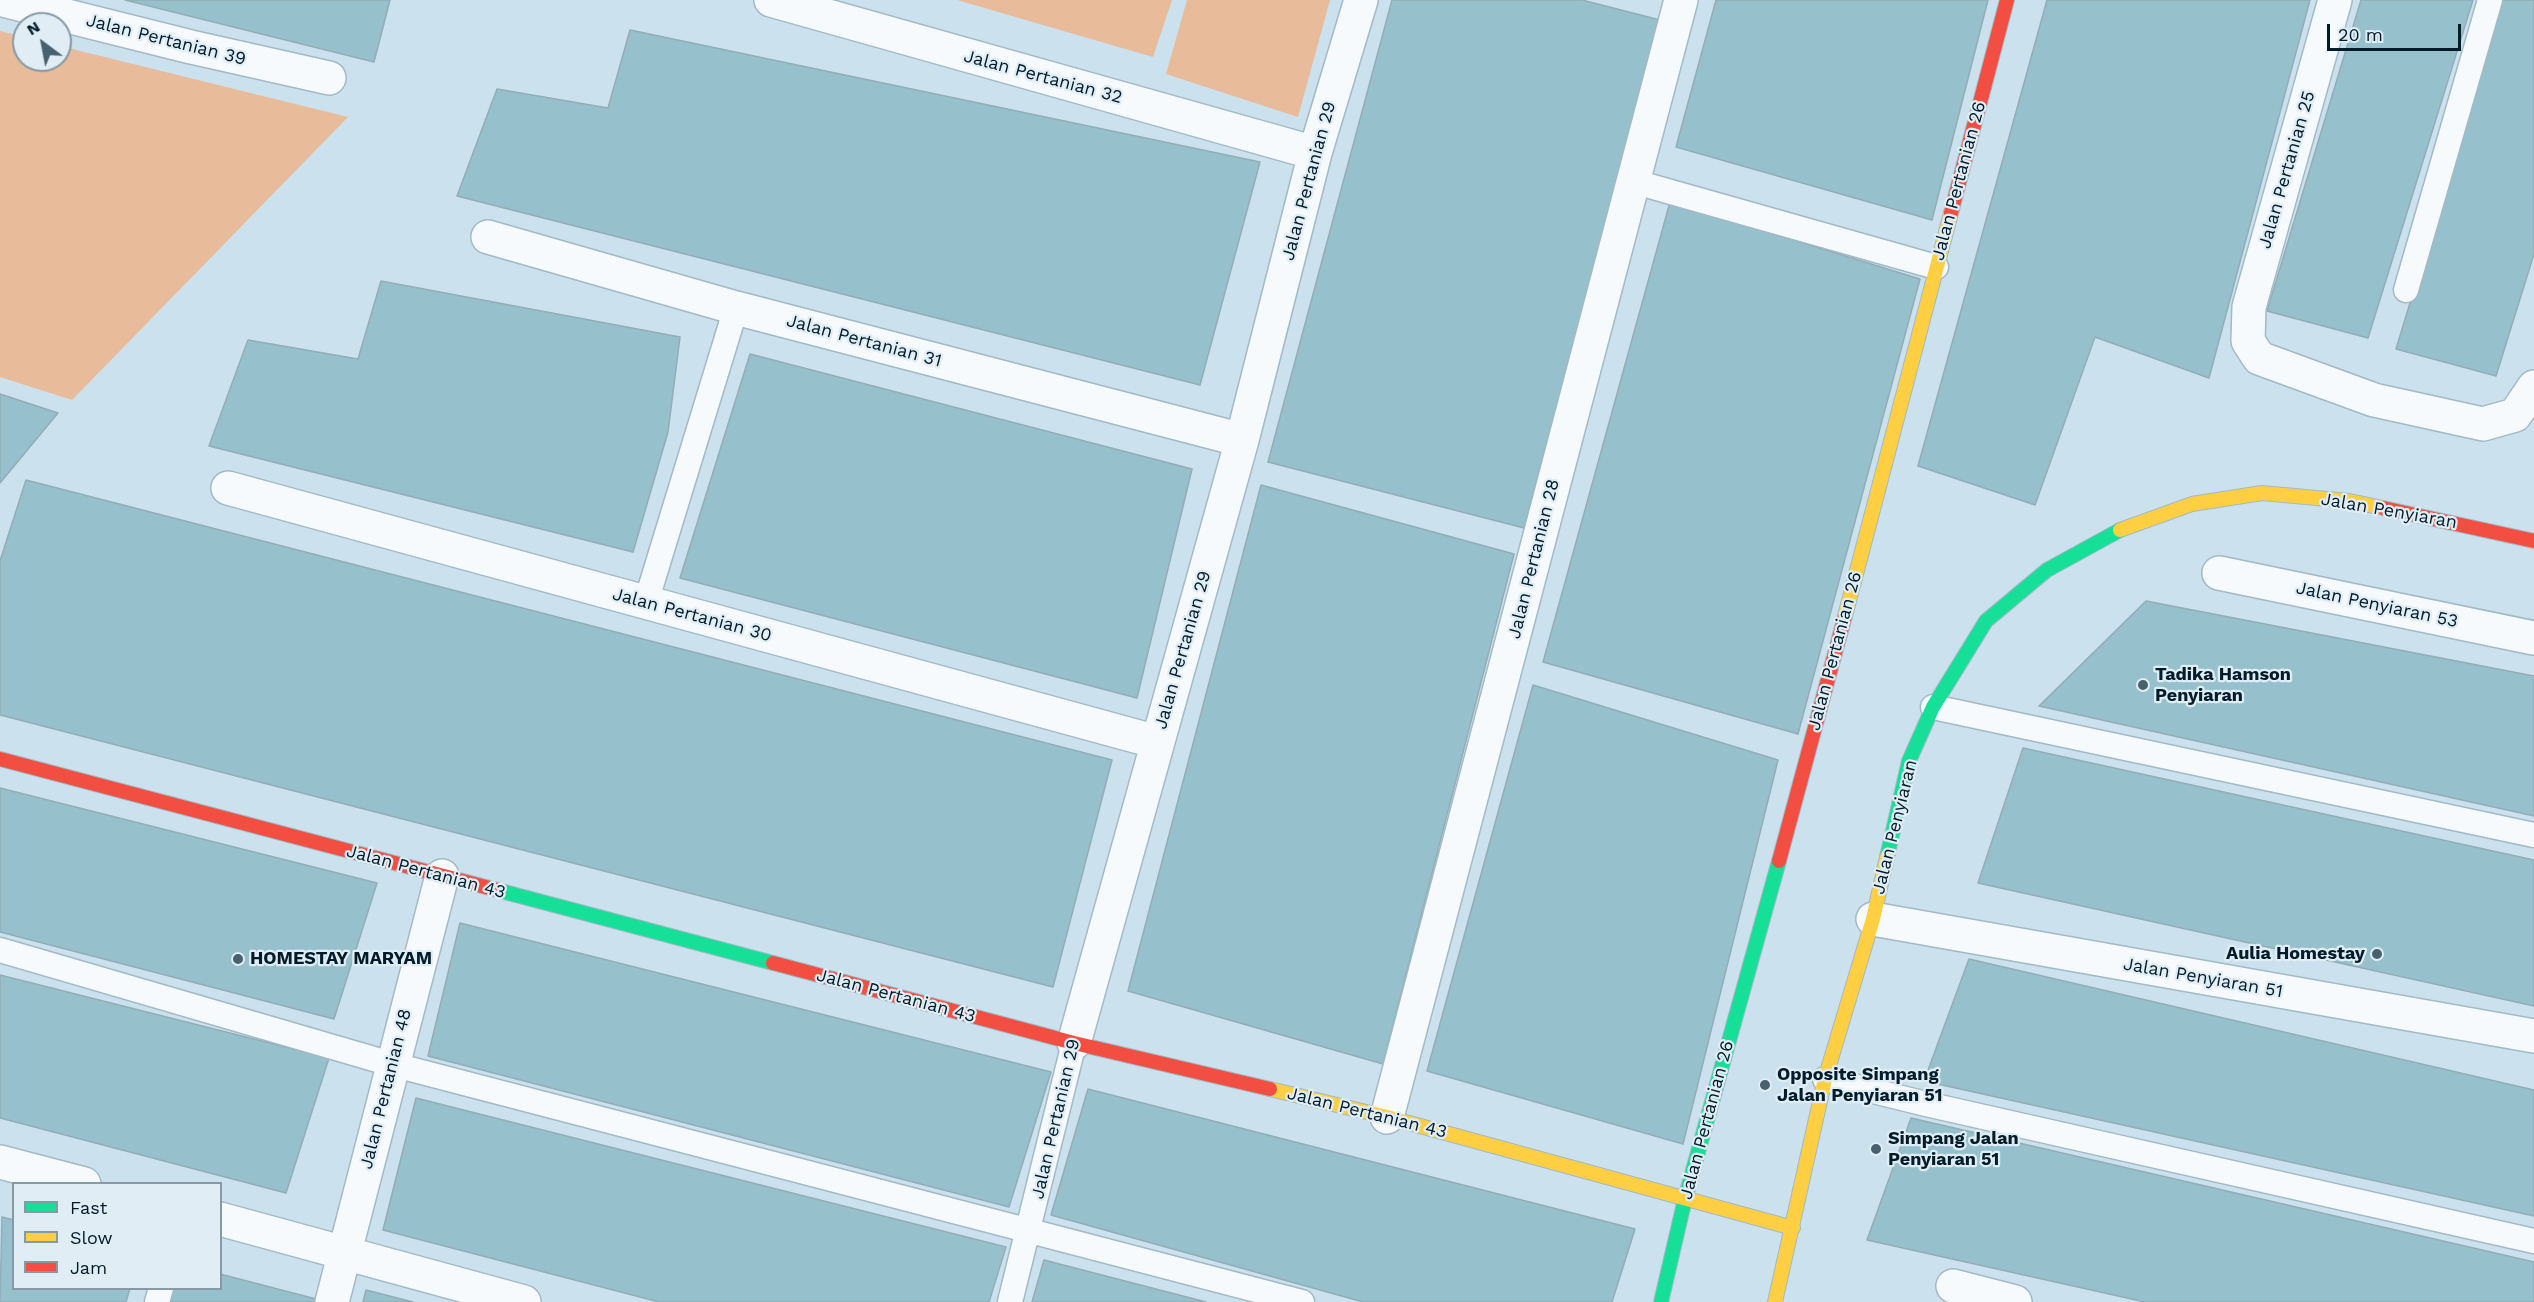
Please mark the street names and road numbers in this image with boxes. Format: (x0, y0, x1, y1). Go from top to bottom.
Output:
street label: Jalan Pertanian 39 (84, 10, 248, 70)
street label: Jalan Pertanian 32 (961, 45, 1125, 109)
street label: Jalan Pertanian 25 (2254, 89, 2320, 251)
street label: Jalan Pertanian 29 (1277, 99, 1341, 263)
street label: Jalan Pertanian 26 (1927, 99, 1991, 263)
street label: Jalan Pertanian 31 (784, 310, 944, 372)
street label: Jalan Pertanian 28 (1504, 477, 1564, 641)
street label: Jalan Penyiaran (2319, 488, 2459, 534)
street label: Jalan Pertanian 29 (1150, 568, 1216, 732)
street label: Jalan Pertanian 26 (1803, 569, 1867, 733)
street label: Jalan Penyiaran 53 (2294, 577, 2460, 633)
street label: Jalan Pertanian 30 (610, 583, 774, 647)
street label: Jalan Penyiaran (1868, 758, 1922, 896)
street label: Jalan Pertanian 43 (344, 840, 508, 904)
street label: Jalan Penyiaran 51 (2122, 953, 2284, 1003)
street label: Jalan Pertanian 43 (814, 964, 978, 1028)
street label: Jalan Pertanian 48 (356, 1007, 416, 1171)
street label: Jalan Pertanian 29 (1027, 1037, 1085, 1201)
street label: Jalan Pertanian 26 (1675, 1038, 1739, 1202)
street label: Jalan Pertanian 43 (1285, 1083, 1449, 1143)

